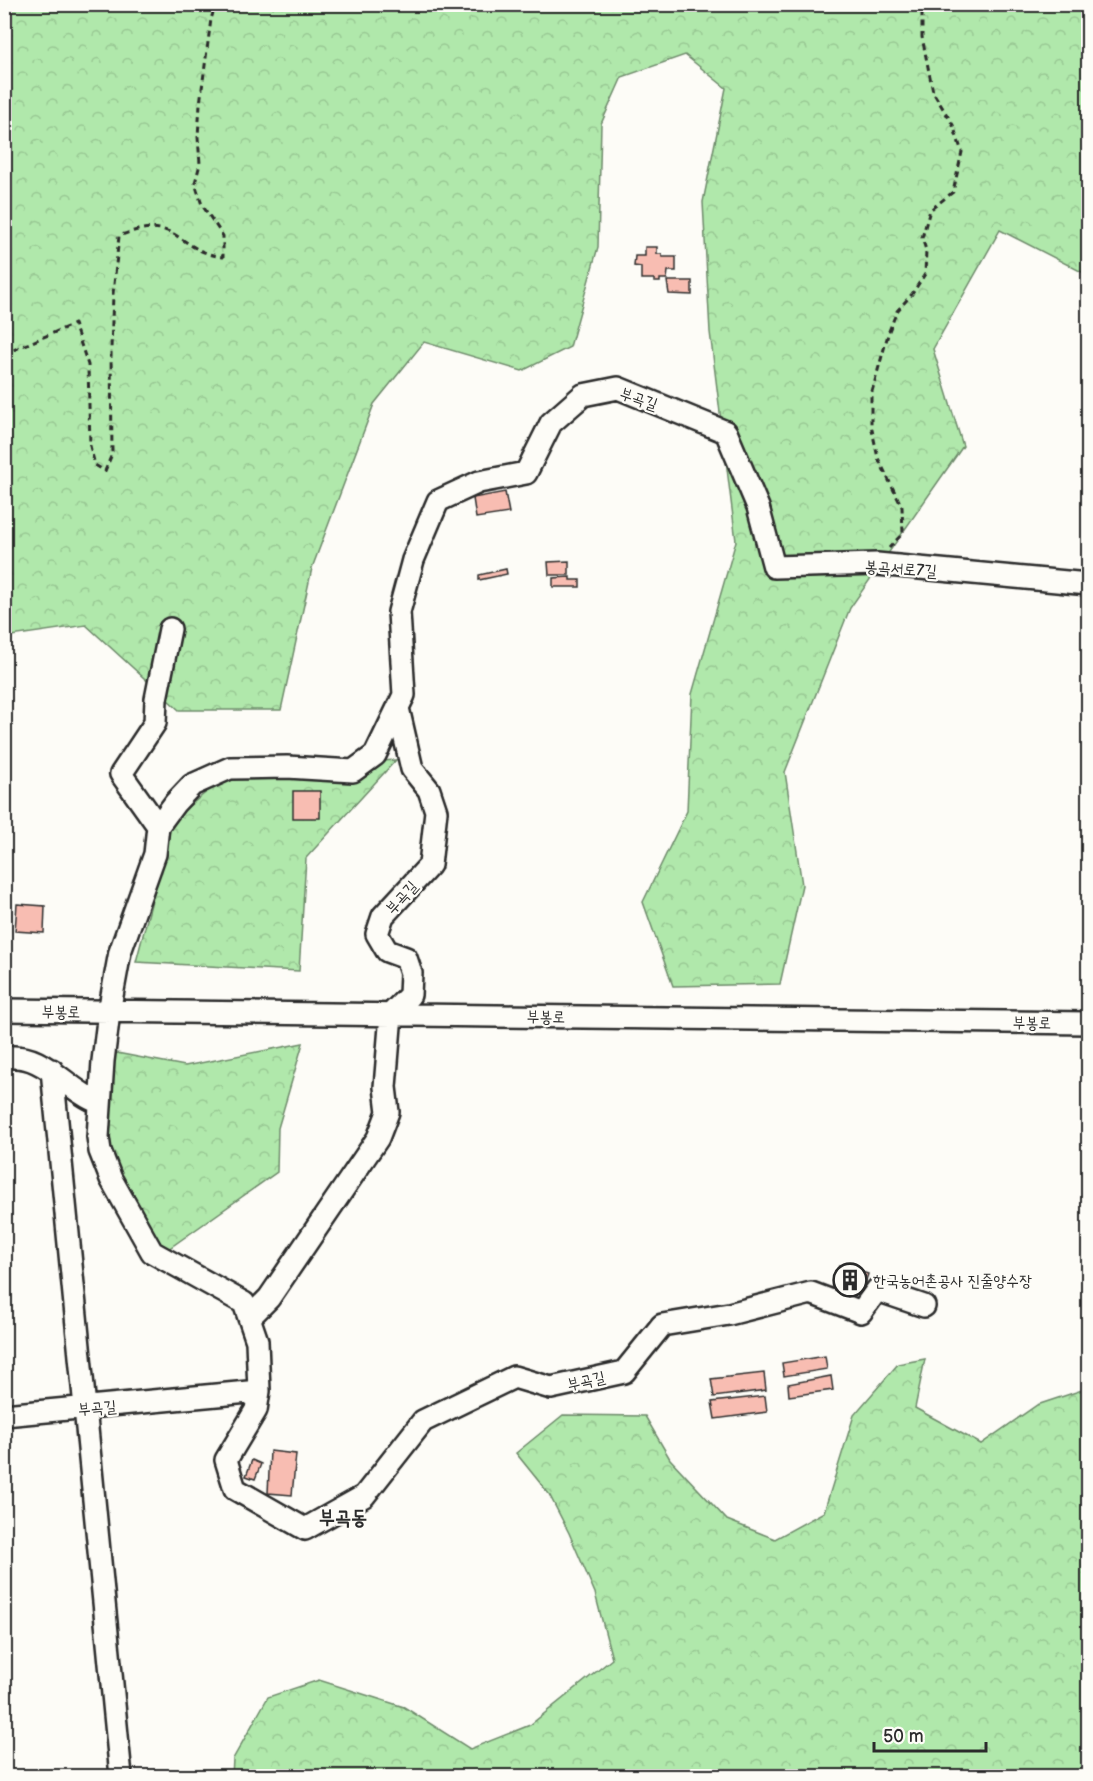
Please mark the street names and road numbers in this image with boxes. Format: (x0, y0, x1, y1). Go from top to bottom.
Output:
street label: 부곡길 (617, 384, 660, 415)
street label: 봉곡서로7길 (864, 558, 938, 582)
street label: 부곡길 (382, 877, 422, 919)
street label: 부봉로 (41, 1003, 80, 1022)
street label: 부봉로 (526, 1008, 565, 1027)
street label: 부봉로 (1012, 1014, 1051, 1033)
street label: 부곡길 (565, 1368, 607, 1395)
street label: 부곡길 (77, 1397, 117, 1420)

